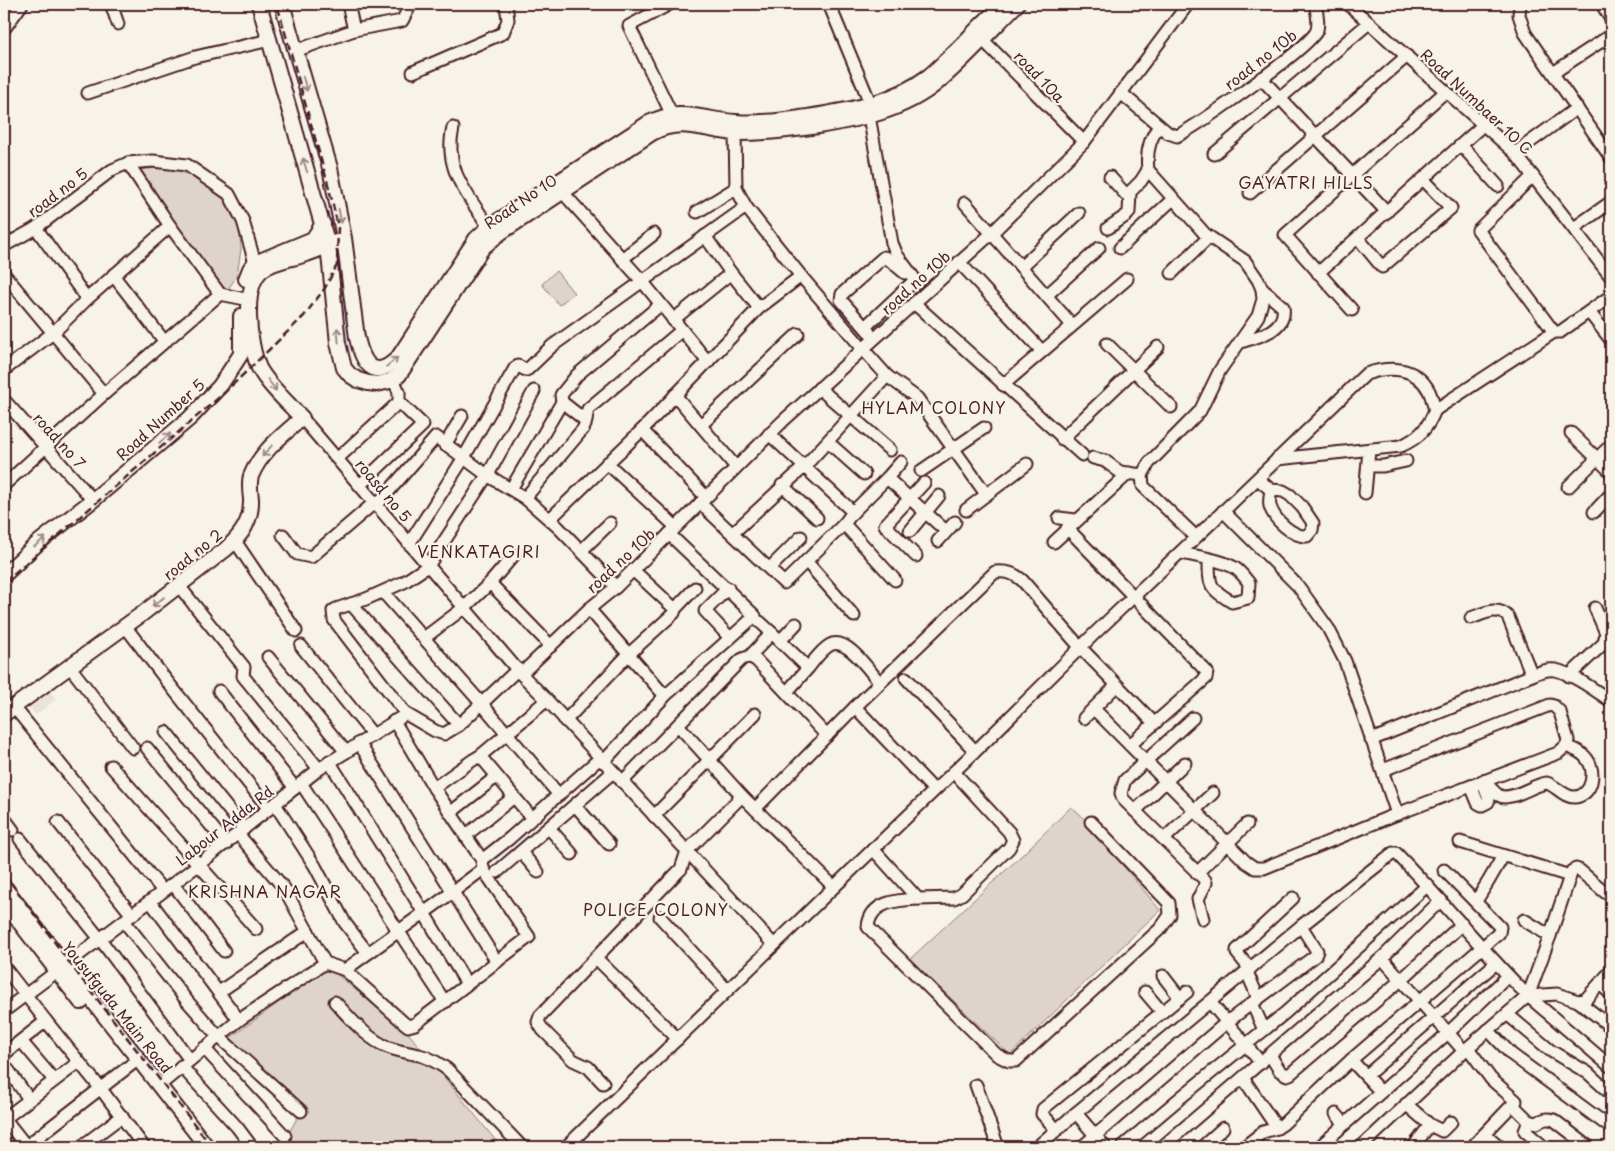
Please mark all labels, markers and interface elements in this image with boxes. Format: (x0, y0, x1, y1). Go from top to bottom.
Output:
street label: road no 10b (1219, 23, 1301, 95)
street label: Road Numbaer 10 C (1416, 43, 1538, 159)
street label: road 10a (1009, 45, 1071, 108)
one-way arrow (301, 76, 311, 92)
one-way arrow (300, 157, 310, 173)
street label: road no 5 (22, 162, 92, 222)
street label: Road No 10 (479, 168, 561, 234)
district label: GAYATRI HILLS (1238, 170, 1374, 194)
one-way arrow (335, 207, 345, 223)
street label: road no 10b (875, 244, 955, 320)
one-way arrow (333, 327, 342, 343)
one-way arrow (386, 357, 399, 368)
street label: Road Number 5 (110, 373, 210, 465)
one-way arrow (267, 378, 278, 391)
district label: HYLAM COLONY (861, 395, 1007, 419)
street label: road no 7 (28, 407, 92, 474)
one-way arrow (158, 433, 171, 444)
one-way arrow (261, 445, 273, 458)
street label: roasd no 5 (351, 453, 417, 527)
street label: road no 10b (580, 522, 660, 598)
street label: road no 2 (157, 523, 227, 585)
one-way arrow (33, 537, 46, 548)
district label: VENKATAGIRI (417, 539, 541, 563)
one-way arrow (151, 597, 165, 607)
street label: Labour Adda Rd (170, 779, 278, 871)
district label: KRISHNA NAGAR (188, 879, 342, 903)
district label: POLICE COLONY (583, 897, 729, 921)
street label: Yousufguda Main Road (57, 936, 179, 1078)

